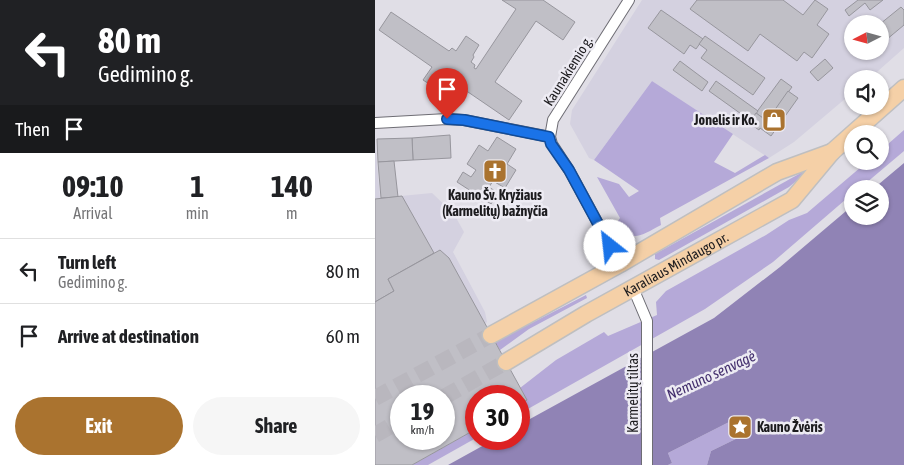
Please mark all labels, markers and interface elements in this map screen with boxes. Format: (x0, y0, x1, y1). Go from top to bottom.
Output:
north arrow (844, 15, 889, 60)
map controls (844, 15, 889, 225)
icon: left (15, 20, 80, 85)
text: 80 m (98, 20, 161, 60)
street label: Kaunakiemio g. (540, 33, 596, 109)
text: Gedimino g. (98, 61, 193, 87)
pin (426, 68, 468, 119)
button: sound (844, 70, 889, 115)
icon: arrive (433, 75, 461, 103)
shop icon: Jonelis ir Ko. (761, 107, 787, 133)
place label: Jonelis ir Ko. (693, 112, 758, 128)
icon: arrive (60, 115, 88, 143)
text: Then (15, 118, 50, 140)
button: search (844, 125, 889, 170)
church icon: Kauno Šv. Kryžiaus (Karmelitų) bažnyčia (482, 158, 508, 184)
text: 09:10 (62, 169, 124, 203)
text: 1 (190, 169, 204, 203)
text: 140 (271, 169, 313, 203)
button: layers (844, 180, 889, 225)
place label: Kauno Šv. Kryžiaus (Karmelitų) bažnyčia (442, 187, 548, 219)
text: Arrival (73, 204, 112, 222)
text: min (186, 204, 209, 222)
text: m (286, 204, 298, 222)
position arrow (583, 219, 635, 271)
street label: Karaliaus Mindaugo pr. (621, 229, 731, 300)
text: Turn left (58, 251, 116, 273)
icon: left (15, 257, 43, 285)
text: 80 m (326, 260, 360, 282)
text: Gedimino g. (58, 273, 127, 291)
icon: arrive (15, 322, 43, 350)
text: Arrive at destination (58, 325, 199, 347)
text: 60 m (326, 325, 360, 347)
water label: Nemuno senvagė (664, 347, 758, 403)
street label: Karmelitų tiltas (625, 353, 641, 433)
speed limit sign: 30 (465, 385, 530, 450)
button: Exit (15, 397, 183, 455)
button: Share (193, 397, 360, 455)
text: 19 (411, 397, 434, 425)
place icon: Kauno Žvėris (727, 414, 753, 440)
place label: Kauno Žvėris (757, 419, 823, 435)
text: km/h (411, 423, 434, 437)

